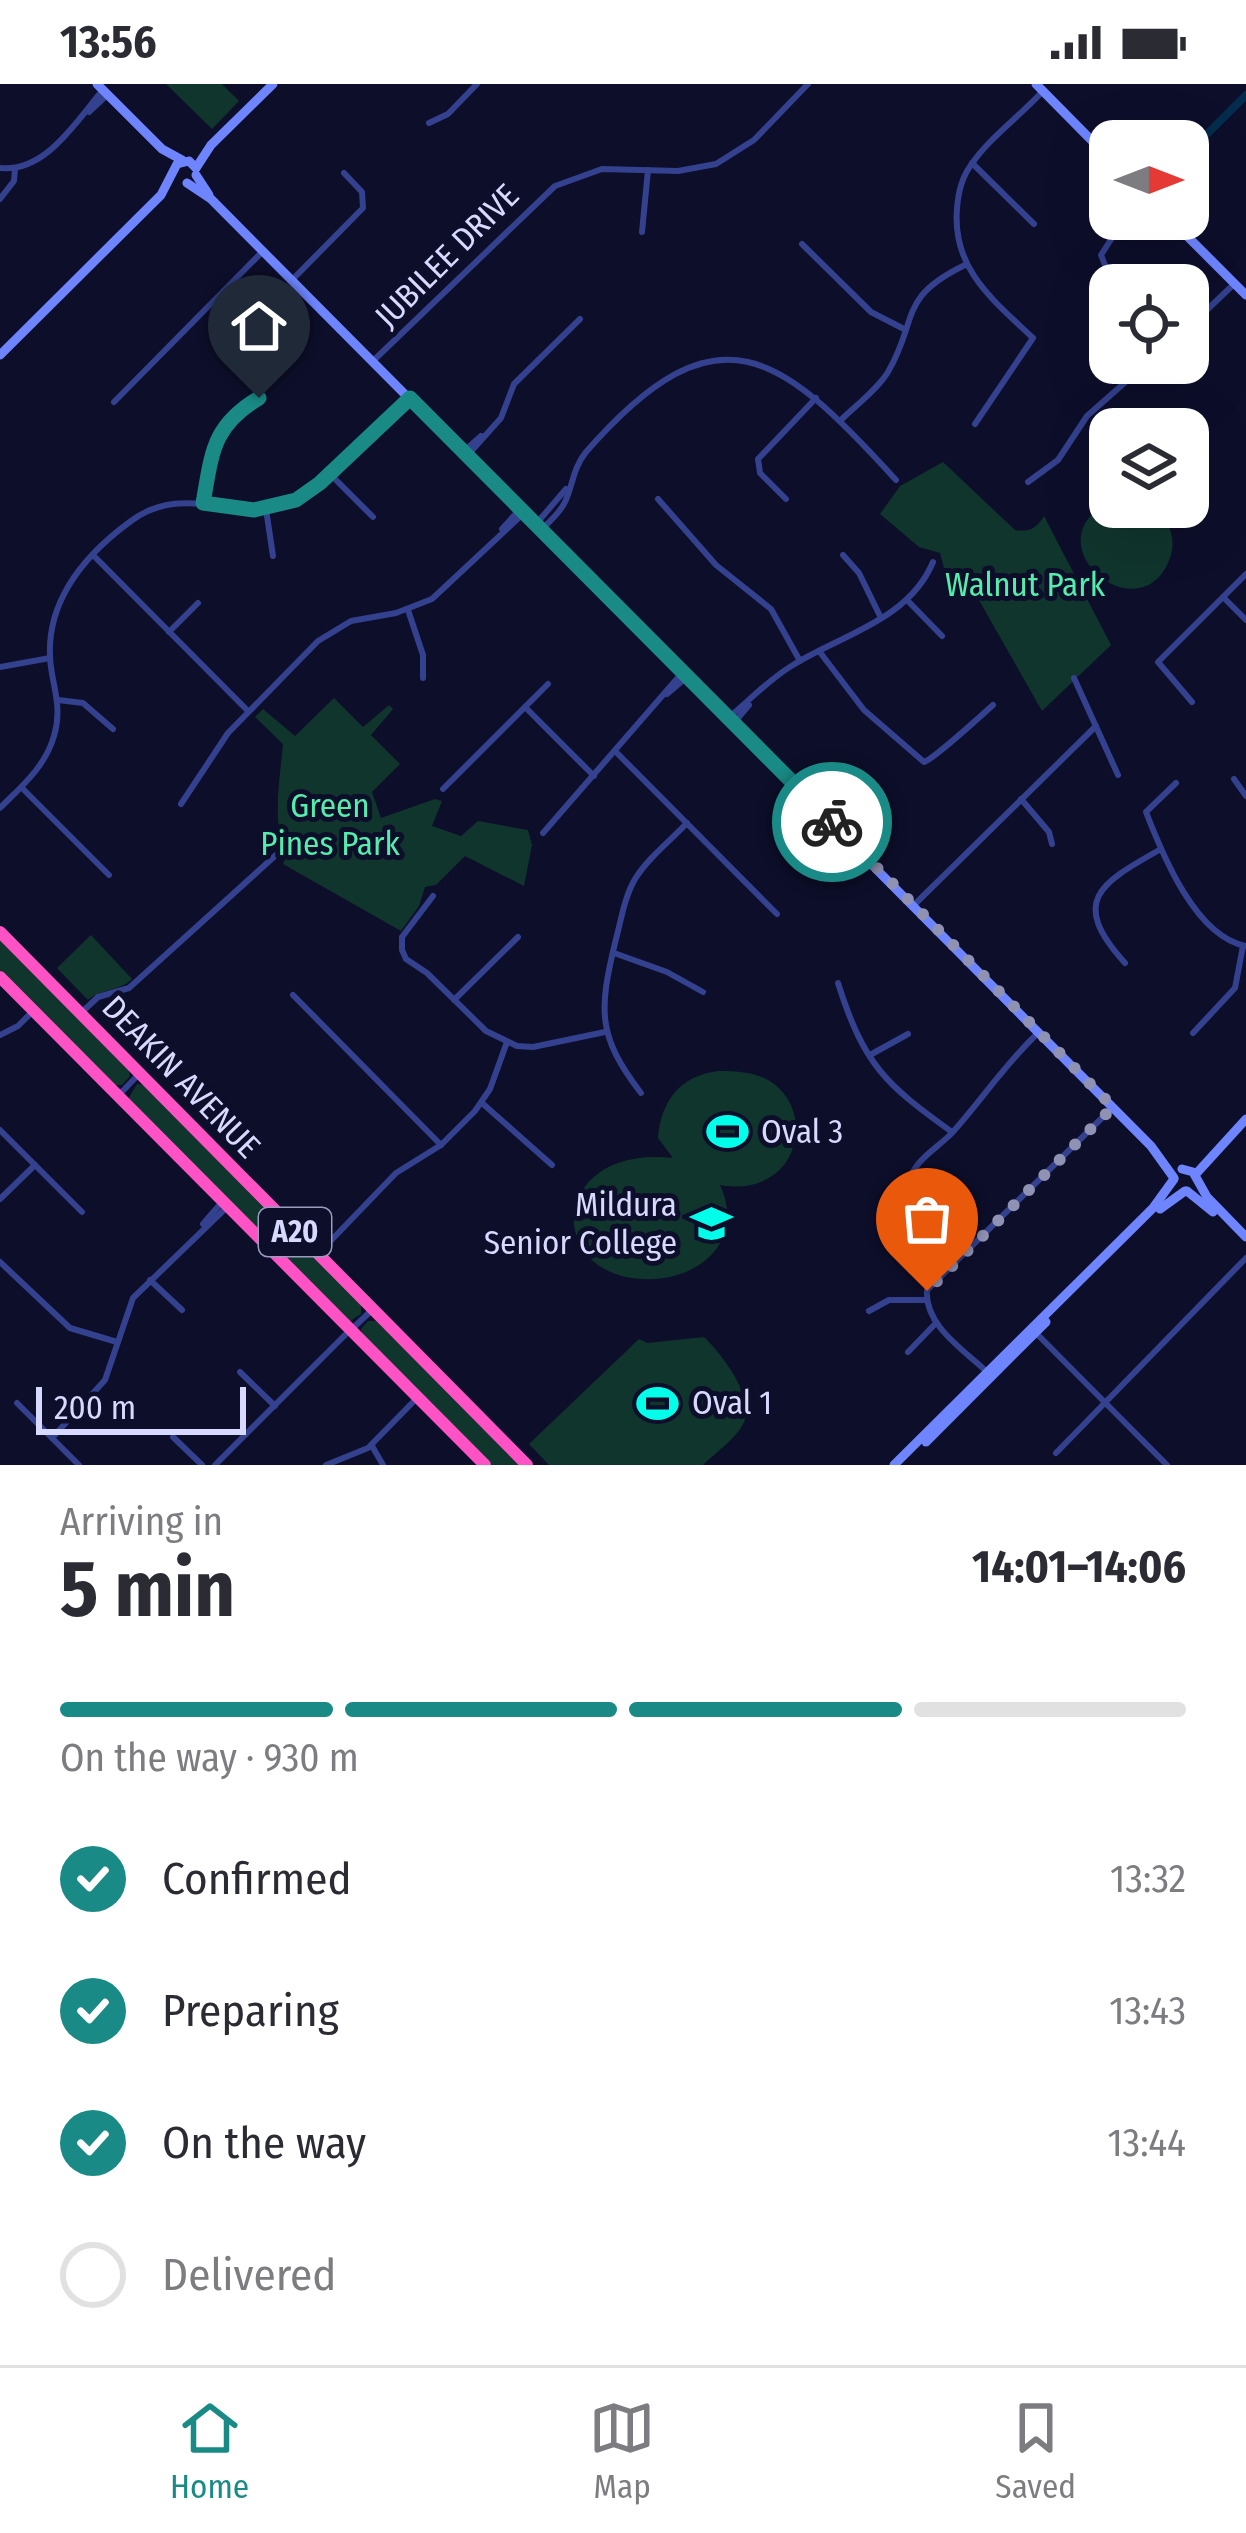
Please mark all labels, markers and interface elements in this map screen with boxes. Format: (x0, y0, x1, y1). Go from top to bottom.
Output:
text: 13:56 (60, 15, 157, 69)
north arrow (1089, 120, 1209, 240)
map controls (1089, 120, 1209, 528)
street label: JUBILEE DRIVE (367, 176, 527, 336)
button: locate (1089, 264, 1209, 384)
pin (208, 275, 310, 398)
icon: home (226, 293, 292, 359)
button: layers (1089, 408, 1209, 528)
park label: Walnut Park (945, 565, 1106, 605)
courier (772, 762, 892, 882)
park label: Green Pines Park (260, 786, 400, 864)
icon: bike (799, 789, 865, 855)
street label: DEAKIN AVENUE (94, 988, 268, 1166)
sports icon: Oval 3 (704, 1109, 750, 1155)
place label: Oval 3 (761, 1112, 843, 1152)
pin (876, 1168, 978, 1291)
place label: Mildura Senior College (484, 1185, 677, 1263)
icon: bag (894, 1186, 960, 1252)
school or university icon: Mildura Senior College (688, 1201, 734, 1247)
road number: A20 (259, 1208, 331, 1256)
sports icon: Oval 1 (635, 1380, 681, 1426)
scale bar (36, 1381, 246, 1434)
place label: Oval 1 (692, 1383, 772, 1423)
text: 200 m (54, 1388, 136, 1428)
text: Arriving in (60, 1499, 223, 1545)
text: 14:01–14:06 (972, 1540, 1186, 1594)
text: 5 min (60, 1543, 235, 1637)
text: On the way · 930 m (60, 1735, 359, 1781)
icon: check (60, 1846, 126, 1912)
text: Confirmed (162, 1852, 352, 1906)
text: 13:32 (1110, 1856, 1186, 1902)
icon: check (60, 1978, 126, 2044)
text: Preparing (162, 1984, 339, 2038)
text: 13:43 (1109, 1988, 1186, 2034)
icon: check (60, 2110, 126, 2176)
text: On the way (162, 2116, 366, 2170)
text: 13:44 (1107, 2120, 1186, 2166)
text: Delivered (162, 2248, 336, 2302)
tab: Home (170, 2395, 249, 2507)
tab: Map (589, 2395, 655, 2507)
tab: Saved (995, 2395, 1076, 2507)

